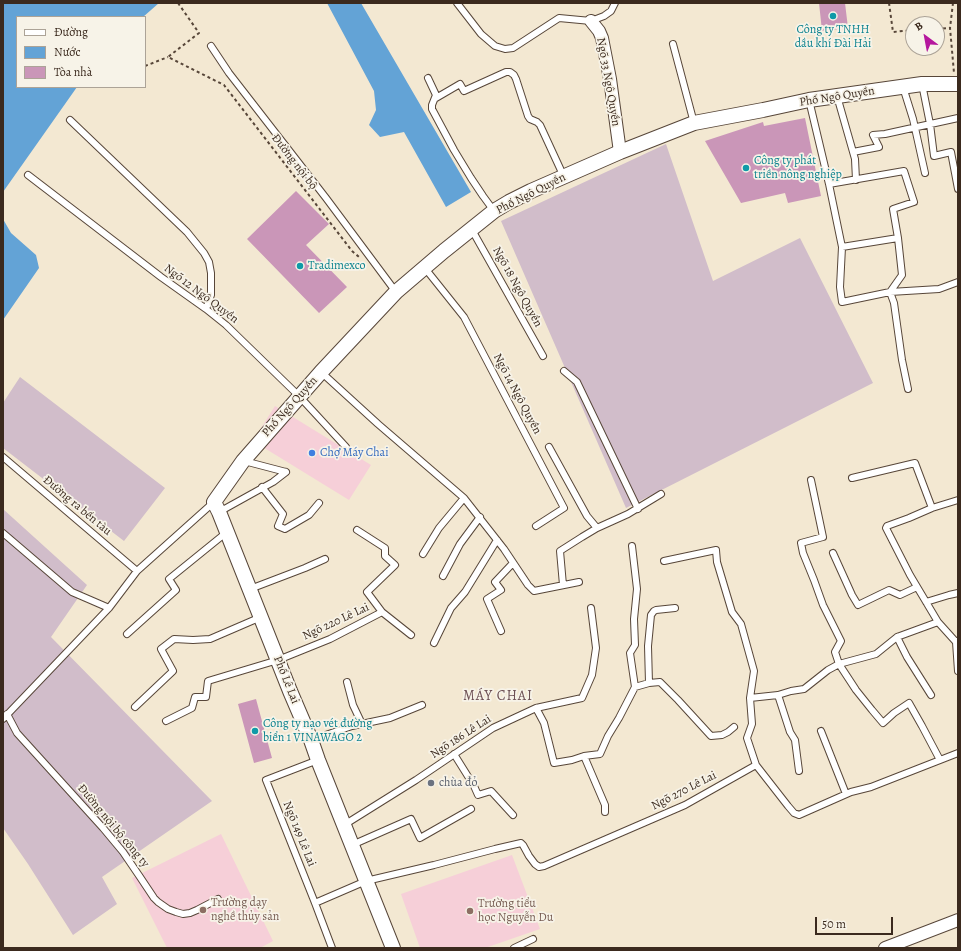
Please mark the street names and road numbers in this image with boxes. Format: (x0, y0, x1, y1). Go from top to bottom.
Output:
street label: Ngõ 33 Ngô Quyền (593, 37, 623, 127)
street label: Phố Ngô Quyền (798, 84, 876, 110)
street label: Đường nội bộ (268, 131, 320, 193)
street label: Phố Ngô Quyền (494, 170, 568, 218)
street label: Ngõ 18 Ngô Quyền (489, 244, 545, 330)
street label: Ngõ 12 Ngô Quyền (161, 261, 241, 327)
street label: Ngõ 14 Ngô Quyền (490, 351, 544, 437)
street label: Phố Ngô Quyền (259, 374, 321, 440)
street label: Đường ra bến tàu (40, 473, 114, 539)
street label: Ngõ 220 Lê Lai (300, 600, 372, 644)
street label: Phố Lê Lai (270, 654, 302, 706)
street label: Ngõ 186 Lê Lai (428, 712, 494, 762)
street label: Ngõ 270 Lê Lai (649, 768, 719, 814)
street label: Đường nội bộ công ty (74, 781, 152, 871)
street label: Ngõ 149 Lê Lai (279, 799, 319, 869)

